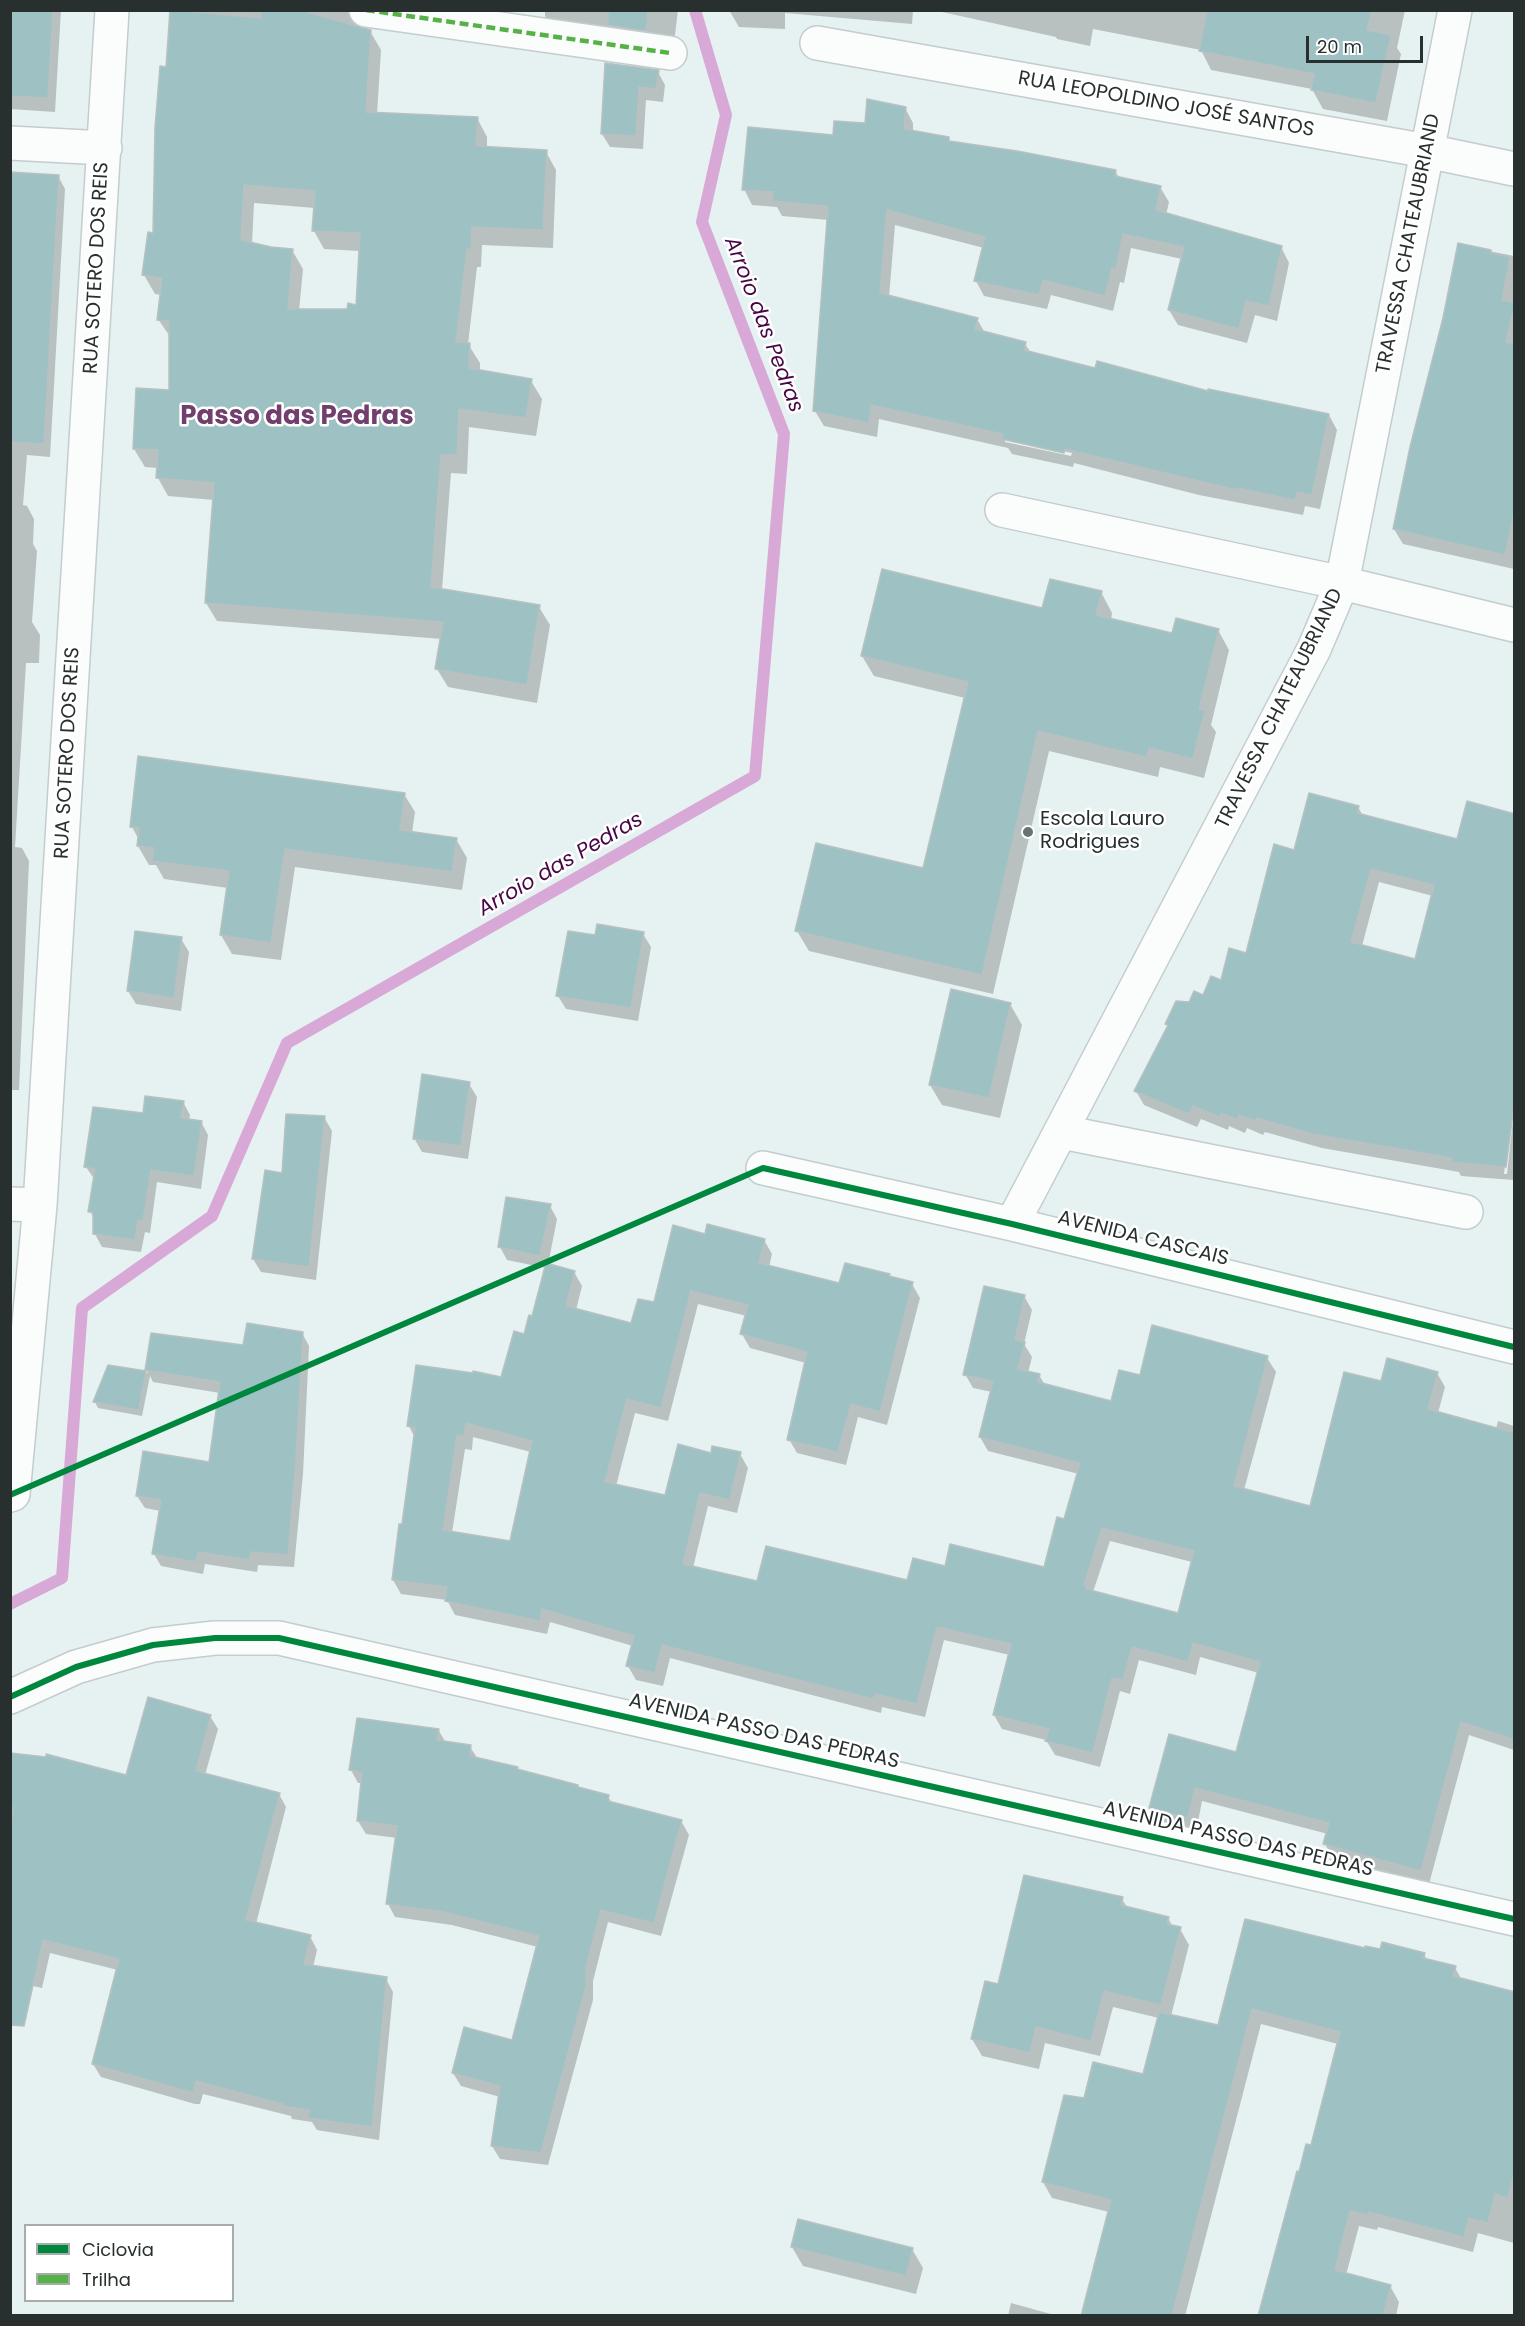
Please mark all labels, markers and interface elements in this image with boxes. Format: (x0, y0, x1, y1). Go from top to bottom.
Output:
scale bar (1309, 24, 1426, 62)
text: 20 m (1317, 34, 1362, 59)
street label: RUA LEOPOLDINO JOSÉ SANTOS (1016, 67, 1316, 143)
street label: TRAVESSA CHATEAUBRIAND (1372, 112, 1446, 376)
street label: RUA SOTERO DOS REIS (79, 161, 115, 375)
water label: Arroio das Pedras (718, 234, 808, 416)
district label: Passo das Pedras (180, 401, 414, 433)
street label: TRAVESSA CHATEAUBRIAND (1211, 585, 1349, 833)
street label: RUA SOTERO DOS REIS (50, 646, 86, 860)
water label: Arroio das Pedras (474, 808, 648, 922)
place label: Escola Lauro Rodrigues (1040, 808, 1165, 855)
marker: Escola Lauro Rodrigues (1021, 825, 1035, 839)
street label: AVENIDA CASCAIS (1055, 1206, 1231, 1272)
street label: AVENIDA PASSO DAS PEDRAS (626, 1689, 902, 1775)
street label: AVENIDA PASSO DAS PEDRAS (1100, 1797, 1376, 1883)
legend (24, 2224, 234, 2302)
text: Ciclovia (82, 2237, 154, 2262)
text: Trilha (82, 2267, 131, 2292)

